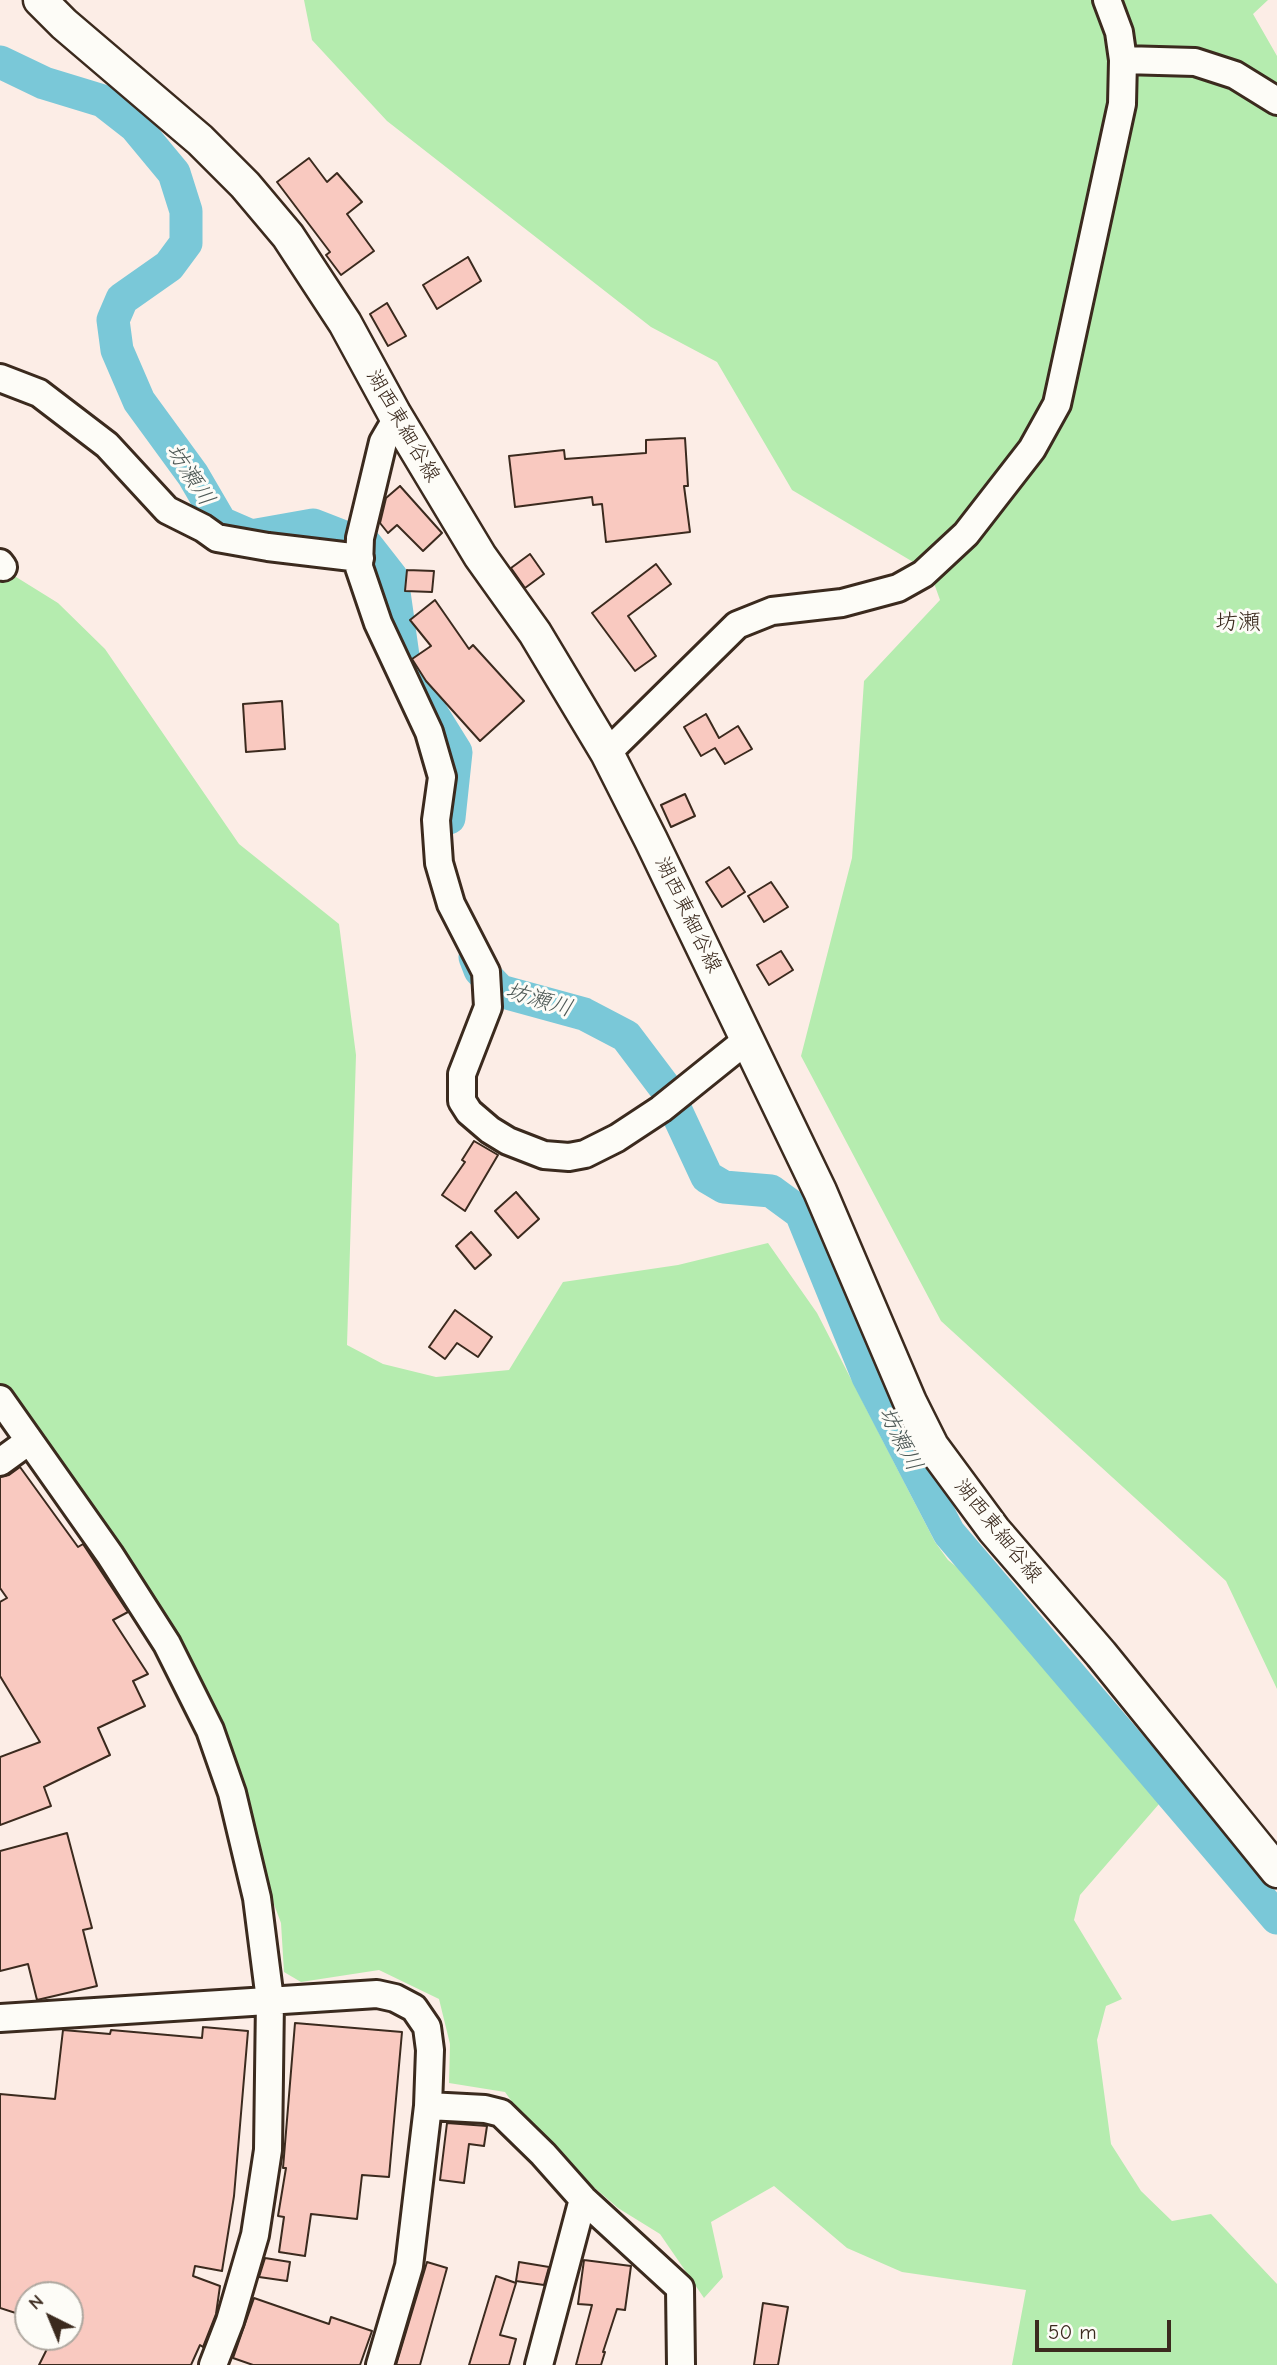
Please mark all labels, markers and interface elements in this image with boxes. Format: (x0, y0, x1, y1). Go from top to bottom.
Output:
street label: 湖西東細谷線 (361, 365, 445, 487)
water label: 坊瀬川 (160, 439, 220, 511)
district label: 坊瀬 (1215, 608, 1261, 636)
street label: 湖西東細谷線 (649, 853, 727, 977)
water label: 坊瀬川 (502, 977, 576, 1023)
water label: 坊瀬川 (872, 1402, 928, 1476)
street label: 湖西東細谷線 (949, 1474, 1047, 1588)
north arrow (14, 2281, 84, 2351)
text: N (24, 2290, 48, 2314)
scale bar (1039, 2306, 1176, 2350)
text: 50 m (1048, 2320, 1097, 2344)

